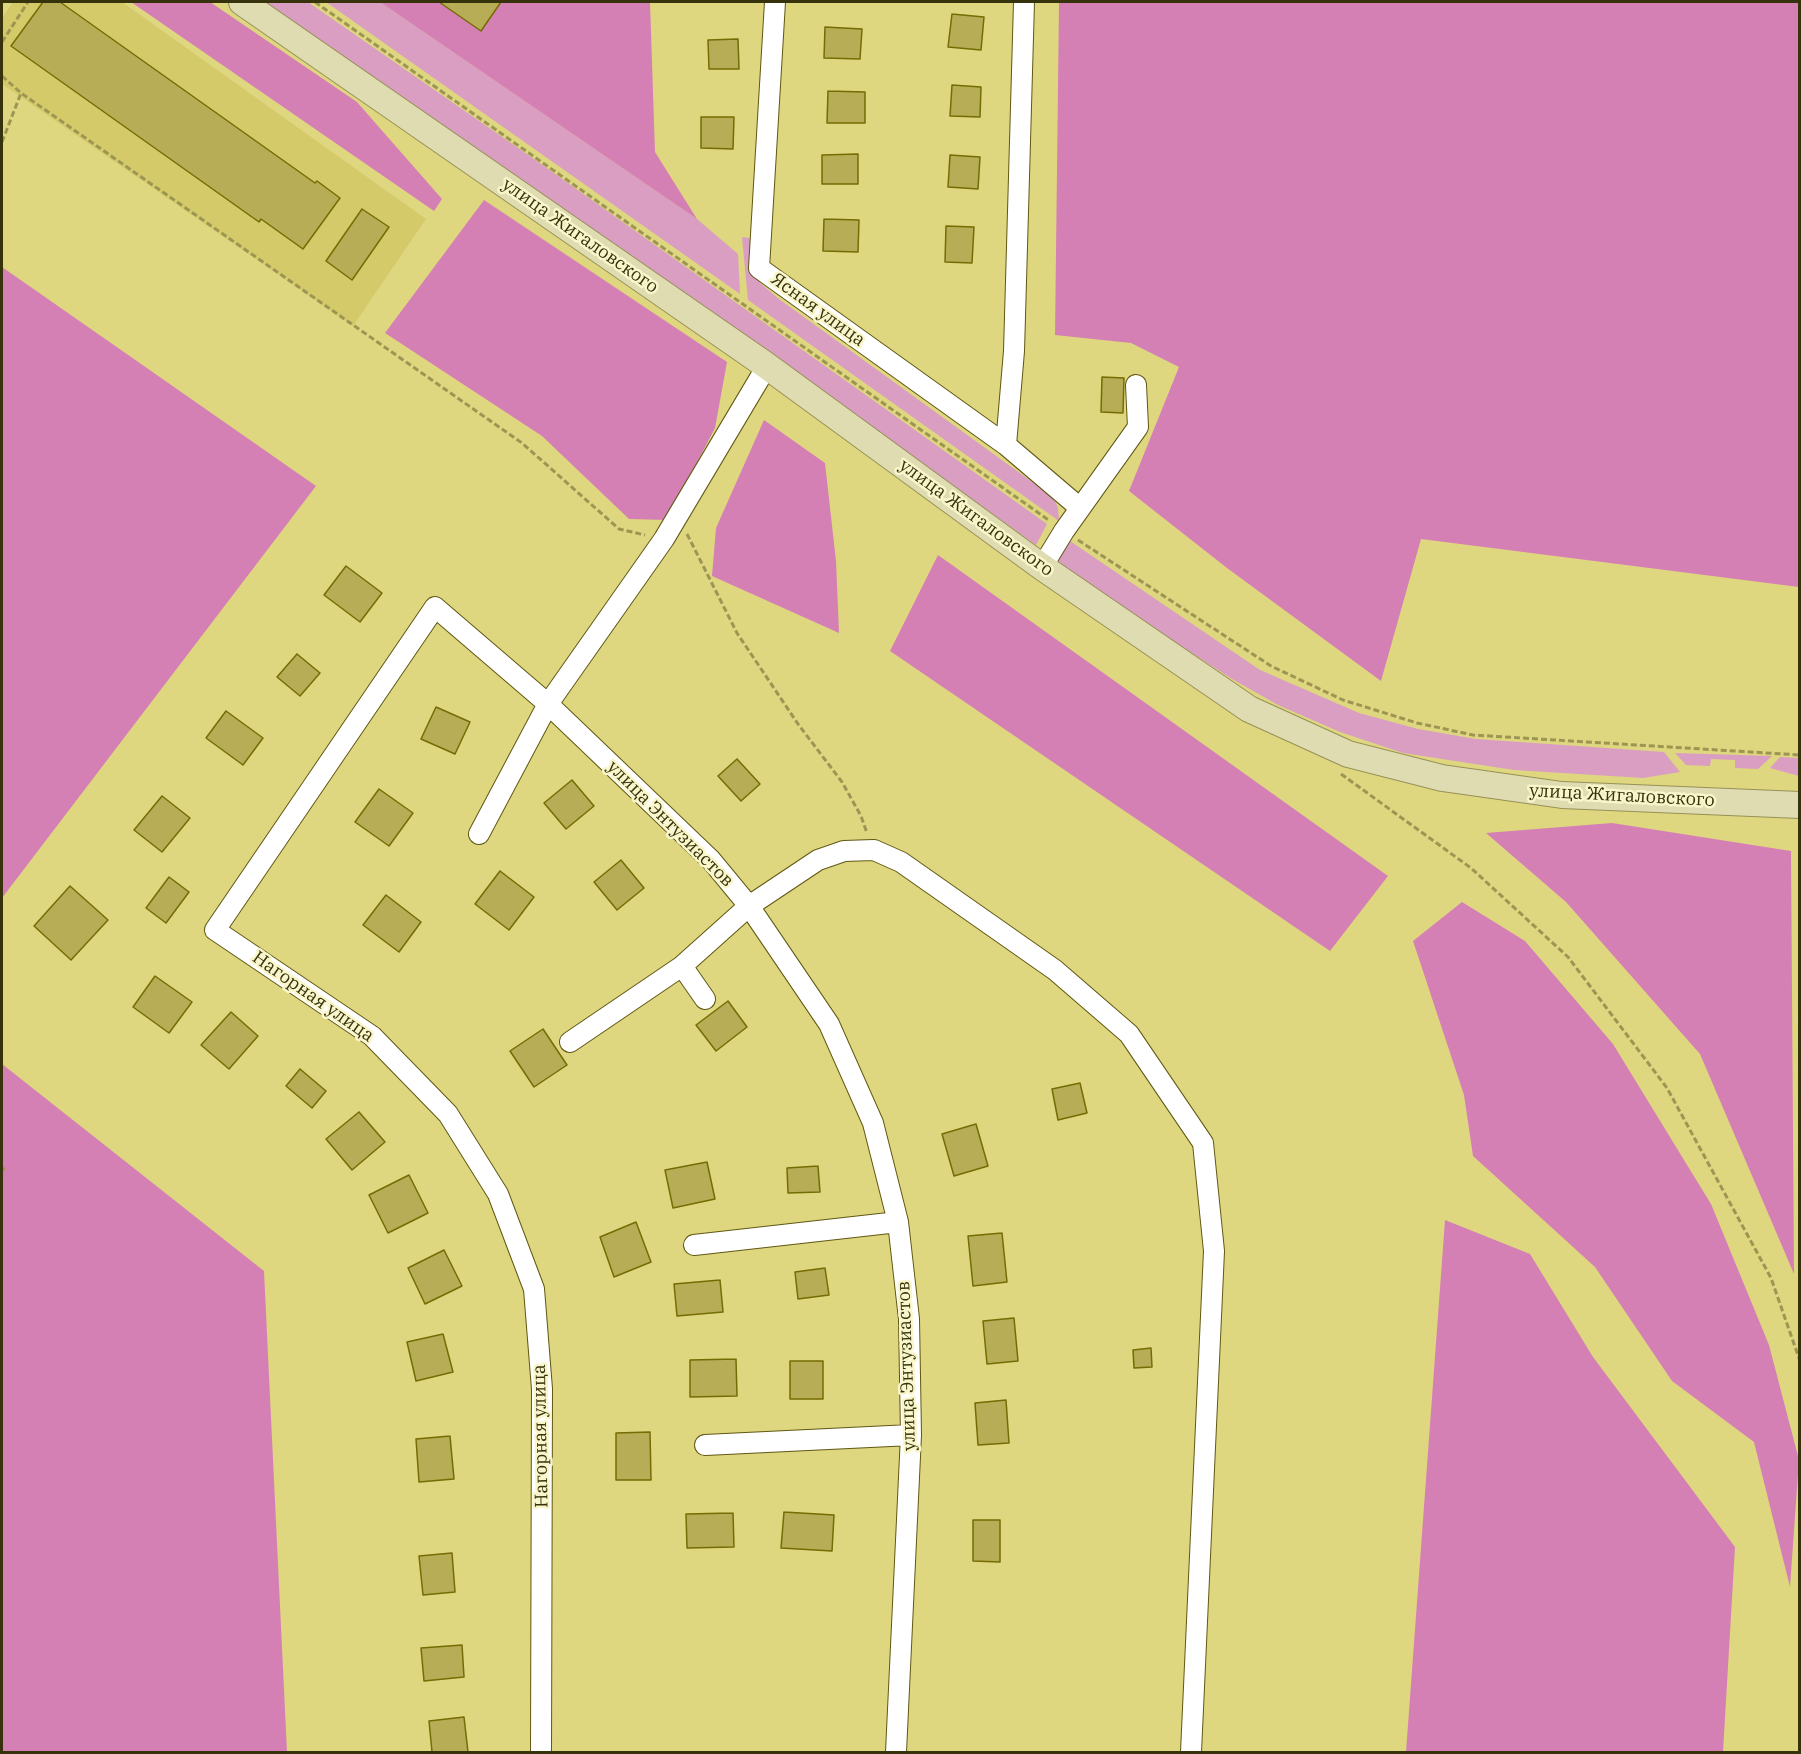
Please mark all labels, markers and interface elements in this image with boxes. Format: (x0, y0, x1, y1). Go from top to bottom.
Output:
street label: улица Жигаловского (498, 174, 662, 298)
street label: Ясная улица (767, 269, 869, 351)
street label: улица Жигаловского (895, 455, 1057, 581)
street label: улица Энтузиастов (602, 756, 738, 892)
street label: улица Жигаловского (1529, 780, 1715, 812)
street label: Нагорная улица (248, 947, 378, 1047)
street label: улица Энтузиастов (893, 1281, 921, 1451)
street label: Нагорная улица (529, 1364, 553, 1508)

